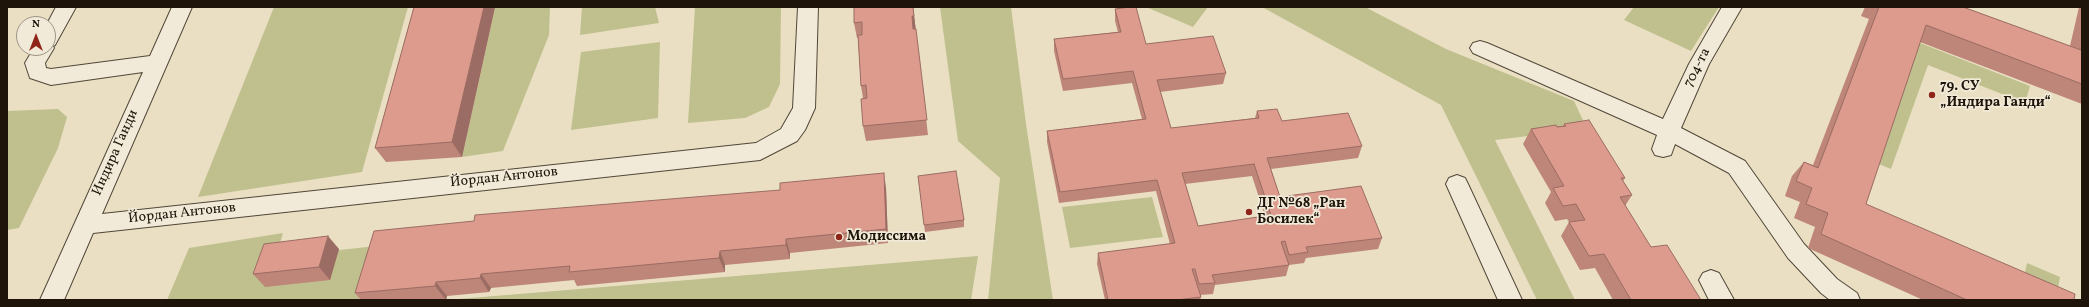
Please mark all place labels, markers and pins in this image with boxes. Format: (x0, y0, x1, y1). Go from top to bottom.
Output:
place label: 79. СУ „Индира Ганди“ (1940, 79, 2051, 112)
marker: 79. СУ „Индира Ганди“ (1927, 90, 1937, 100)
place label: ДГ №68 „Ран Босилек“ (1257, 196, 1345, 228)
marker: ДГ №68 „Ран Босилек“ (1244, 207, 1254, 217)
place label: Модиссима (847, 229, 926, 245)
marker: Модиссима (834, 232, 844, 242)

